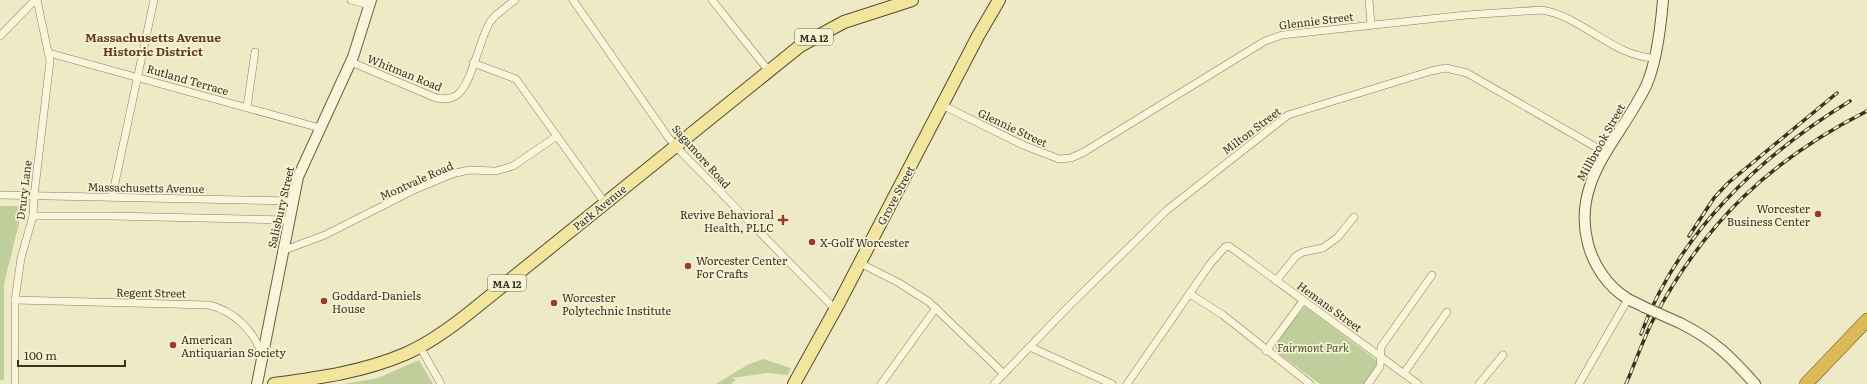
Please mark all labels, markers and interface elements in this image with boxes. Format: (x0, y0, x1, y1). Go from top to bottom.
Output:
street label: Glennie Street (1278, 7, 1355, 33)
district label: Massachusetts Avenue Historic District (85, 28, 221, 60)
road number: MA 12 (795, 29, 833, 45)
street label: Whitman Road (365, 50, 445, 94)
street label: Rutland Terrace (145, 60, 231, 98)
street label: Millbrook Street (1572, 100, 1628, 184)
street label: Milton Street (1218, 102, 1284, 157)
street label: Glennie Street (976, 104, 1051, 150)
street label: Sagamore Road (669, 121, 735, 192)
street label: Montvale Road (377, 157, 456, 203)
street label: Drury Lane (11, 159, 35, 221)
street label: Grove Street (873, 162, 918, 228)
street label: Salisbury Street (263, 164, 297, 249)
street label: Massachusetts Avenue (87, 178, 205, 196)
street label: Park Avenue (569, 180, 629, 234)
place label: Worcester Business Center (1727, 200, 1811, 229)
place label: Revive Behavioral Health, PLLC (680, 206, 774, 235)
marker: Worcester Business Center (1813, 209, 1823, 219)
marker: Revive Behavioral Health, PLLC (777, 214, 789, 226)
place label: X-Golf Worcester (820, 234, 910, 250)
marker: X-Golf Worcester (807, 237, 817, 247)
place label: Worcester Center For Crafts (696, 252, 788, 281)
marker: Worcester Center For Crafts (683, 261, 693, 271)
road number: MA 12 (488, 275, 526, 291)
street label: Hemans Street (1294, 277, 1366, 335)
street label: Regent Street (116, 283, 187, 301)
place label: Goddard-Daniels House (332, 287, 421, 316)
place label: Worcester Polytechnic Institute (562, 289, 672, 318)
marker: Goddard-Daniels House (319, 296, 329, 306)
marker: Worcester Polytechnic Institute (549, 298, 559, 308)
place label: American Antiquarian Society (181, 331, 286, 360)
park label: Fairmont Park (1277, 339, 1349, 355)
marker: American Antiquarian Society (168, 340, 178, 350)
scale bar (18, 342, 125, 368)
text: 100 m (24, 346, 57, 364)

